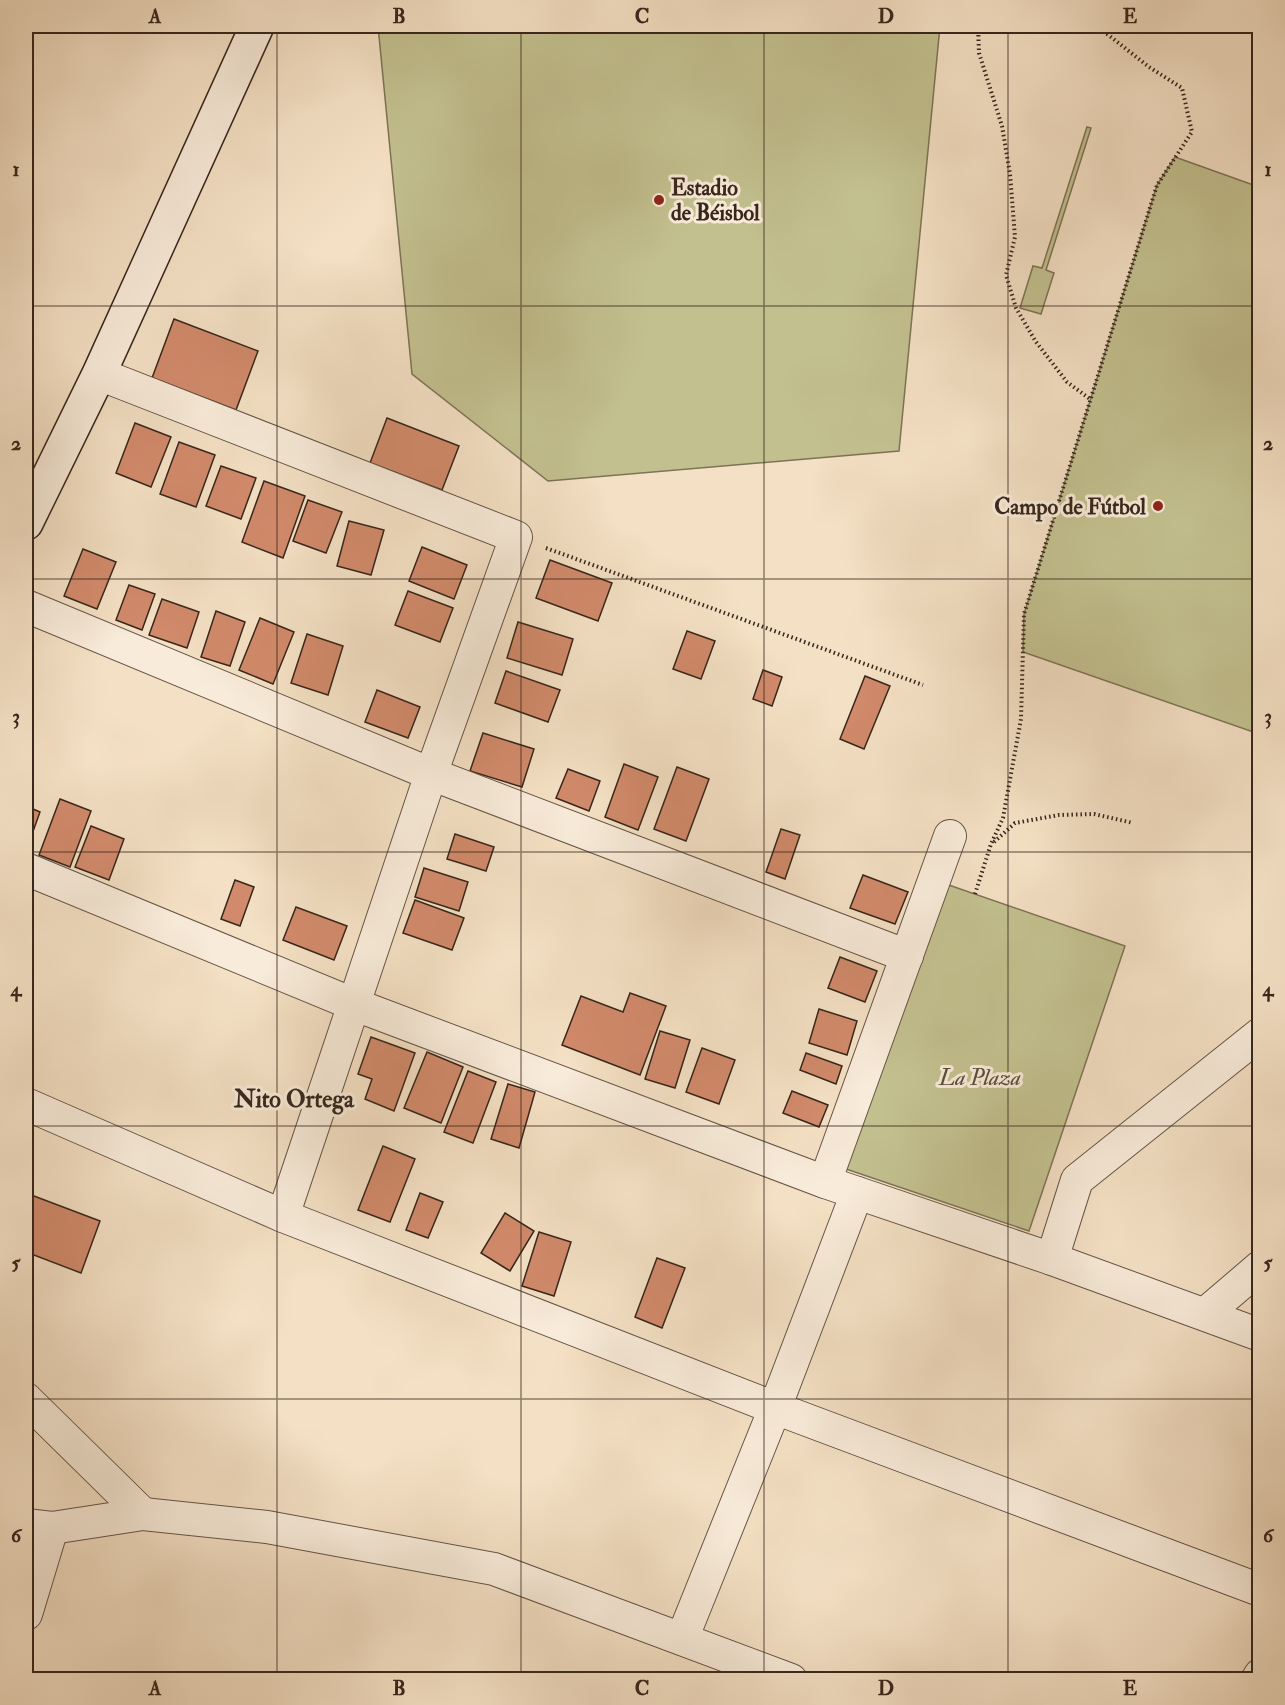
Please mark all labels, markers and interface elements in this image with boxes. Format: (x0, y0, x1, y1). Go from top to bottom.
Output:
text: A (148, 4, 162, 29)
text: B (392, 4, 406, 29)
text: C (635, 4, 649, 29)
text: D (878, 4, 894, 29)
text: E (1123, 4, 1138, 29)
text: 1 (12, 157, 20, 182)
text: 1 (1264, 157, 1272, 182)
place label: Estadio de Béisbol (671, 174, 760, 227)
marker: Estadio de Béisbol (652, 193, 666, 207)
text: 2 (11, 431, 21, 456)
text: 2 (1263, 431, 1273, 456)
place label: Campo de Fútbol (994, 493, 1146, 522)
marker: Campo de Fútbol (1151, 499, 1165, 513)
text: 3 (12, 704, 20, 729)
text: 3 (1264, 704, 1272, 729)
text: 4 (10, 977, 23, 1002)
text: 4 (1262, 977, 1275, 1002)
park label: La Plaza (938, 1064, 1021, 1092)
district label: Nito Ortega (233, 1084, 355, 1115)
text: 5 (12, 1250, 22, 1275)
text: 5 (1264, 1250, 1274, 1275)
text: 6 (11, 1523, 23, 1548)
text: 6 (1263, 1523, 1275, 1548)
text: A (148, 1676, 162, 1701)
text: B (392, 1676, 406, 1701)
text: C (635, 1676, 649, 1701)
text: D (878, 1676, 894, 1701)
text: E (1123, 1676, 1138, 1701)

